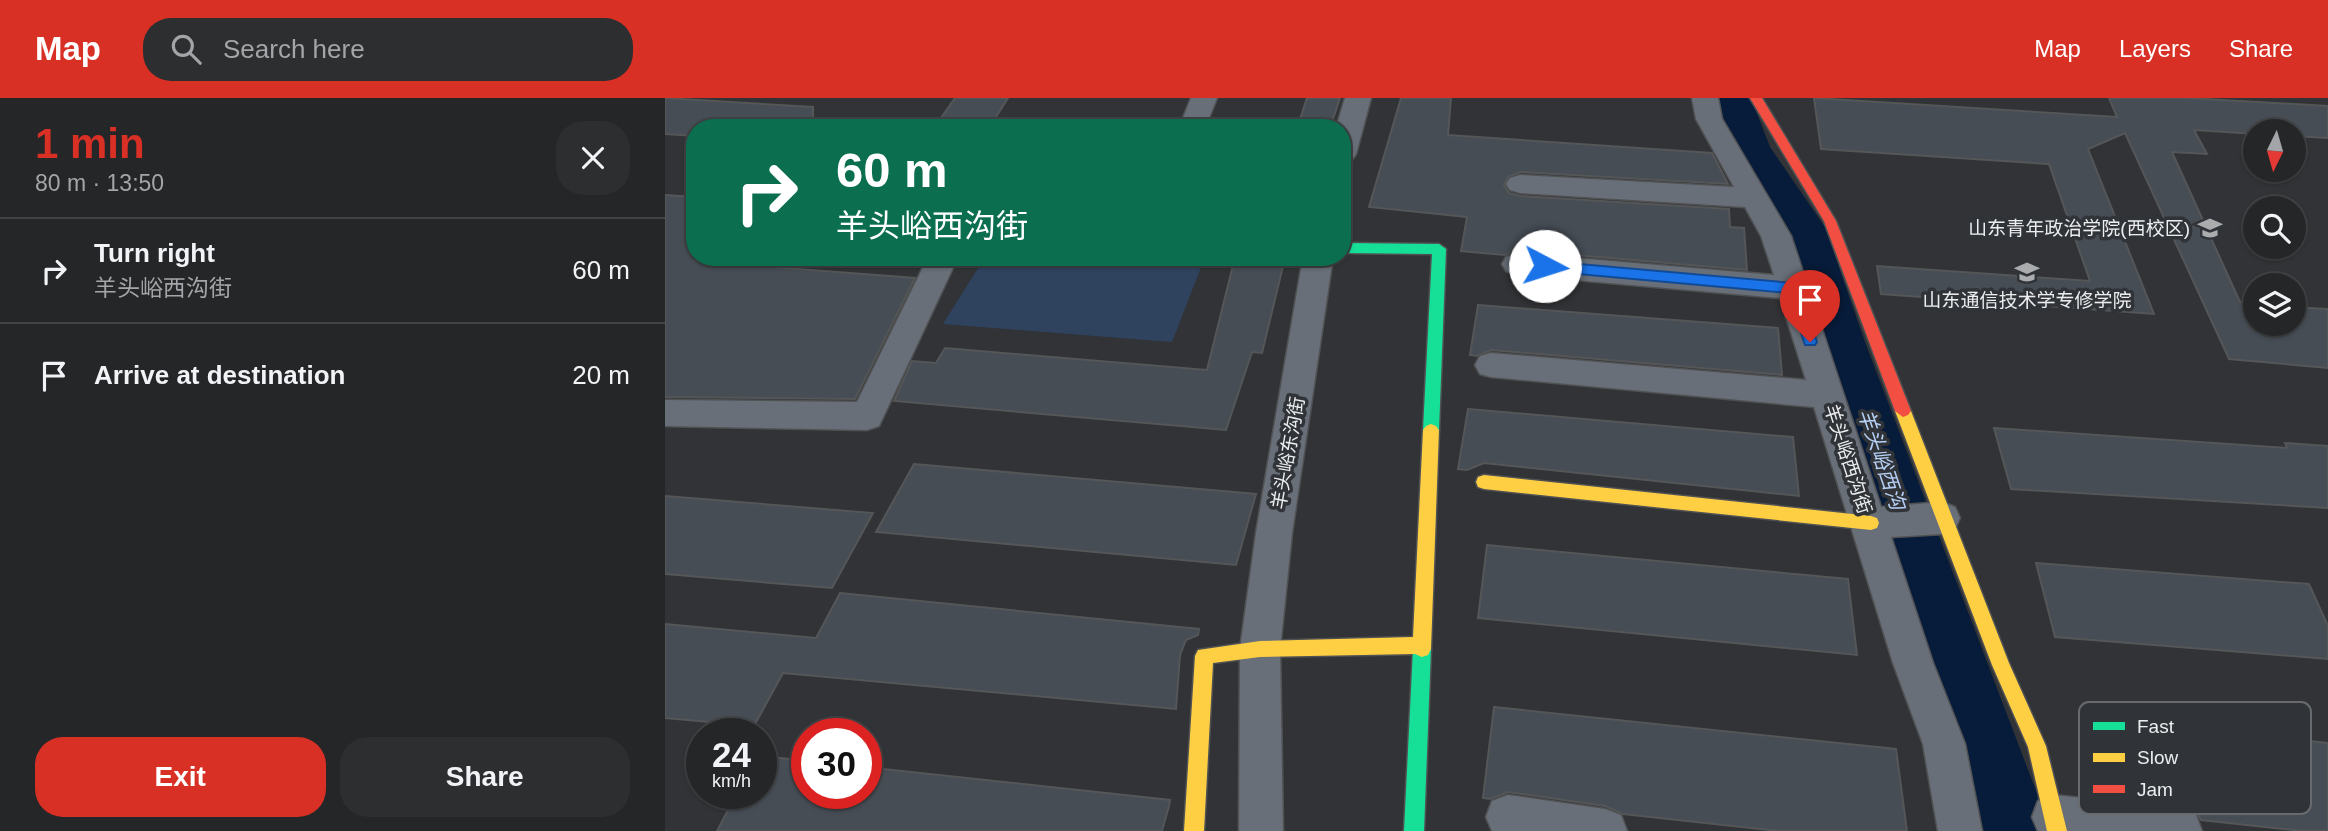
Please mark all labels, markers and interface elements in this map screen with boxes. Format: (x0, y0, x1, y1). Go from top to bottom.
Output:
search box (143, 18, 633, 81)
text: Map (35, 30, 101, 67)
icon: search (167, 30, 205, 68)
text: Search here (223, 34, 365, 64)
text: Map (2034, 35, 2081, 62)
text: Layers (2119, 35, 2191, 62)
text: Share (2229, 35, 2293, 62)
north arrow (2243, 119, 2307, 182)
map controls (2243, 119, 2306, 336)
text: 1 min (35, 120, 145, 167)
button: close (556, 121, 630, 195)
text: 60 m (836, 143, 948, 197)
icon: right (721, 147, 812, 238)
text: 80 m · 13:50 (35, 170, 164, 196)
button: search (2243, 196, 2306, 259)
text: 羊头峪西沟街 (836, 208, 1028, 244)
school or university icon: 山东青年政治学院(西校区) (2196, 214, 2224, 242)
place label: 山东青年政治学院(西校区) (1968, 218, 2190, 239)
position arrow (1508, 229, 1582, 303)
text: Turn right (94, 238, 215, 268)
icon: right (35, 252, 73, 290)
text: 60 m (572, 255, 630, 285)
school or university icon: 山东通信技术学专修学院 (2013, 258, 2041, 286)
pin (1780, 270, 1840, 342)
button: layers (2243, 273, 2306, 336)
text: 羊头峪西沟街 (94, 275, 232, 301)
icon: arrive (1791, 281, 1829, 319)
place label: 山东通信技术学专修学院 (1922, 290, 2132, 311)
icon: arrive (35, 357, 73, 395)
text: Arrive at destination (94, 360, 345, 390)
text: 20 m (572, 360, 630, 390)
street label: 羊头峪东沟街 (1268, 395, 1308, 511)
street label: 羊头峪西沟街 (1820, 402, 1876, 516)
water label: 羊头峪西沟 (1854, 406, 1911, 514)
legend (2079, 702, 2311, 814)
text: Fast (2137, 716, 2175, 737)
speed limit sign: 30 (791, 718, 882, 809)
text: 24 (712, 735, 751, 774)
button: Exit (35, 737, 326, 817)
button: Share (340, 737, 630, 817)
text: Slow (2137, 747, 2178, 768)
text: km/h (712, 771, 751, 791)
text: Jam (2137, 779, 2173, 800)

